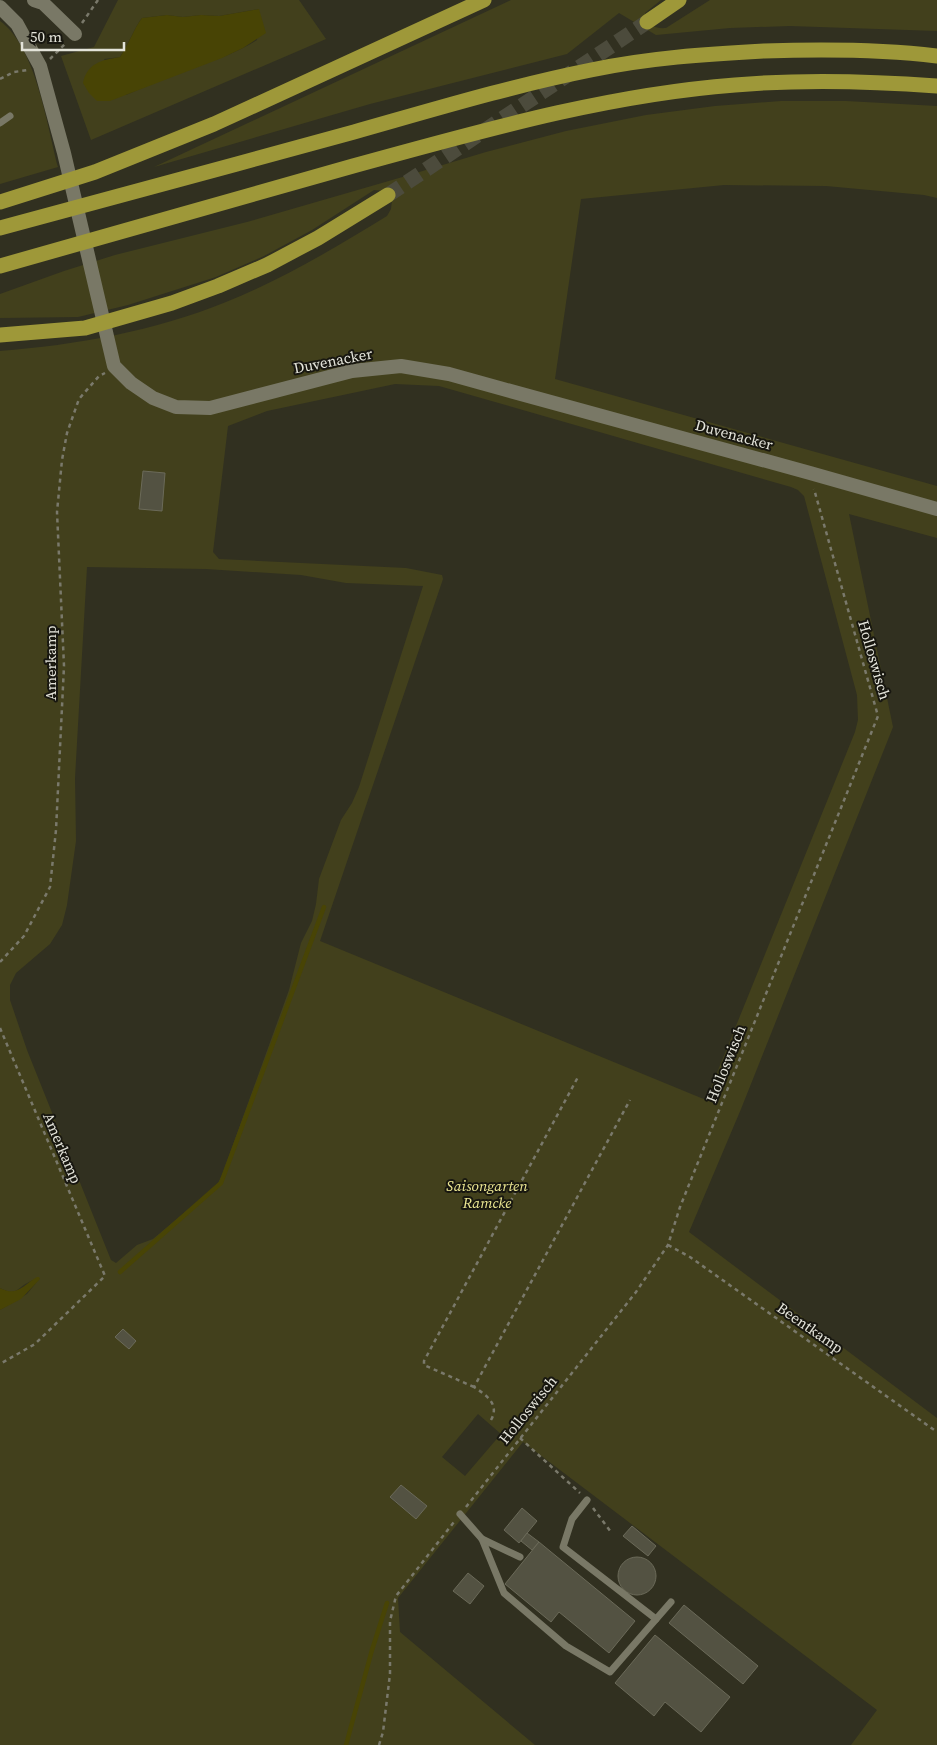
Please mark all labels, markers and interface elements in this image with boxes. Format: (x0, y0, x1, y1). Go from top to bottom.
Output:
scale bar (22, 20, 125, 52)
text: 50 m (30, 26, 62, 47)
street label: Duvenacker (292, 342, 375, 378)
street label: Duvenacker (693, 414, 776, 455)
street label: Holloswisch (853, 618, 896, 702)
street label: Amerkamp (40, 625, 61, 701)
street label: Holloswisch (700, 1022, 751, 1106)
street label: Amerkamp (38, 1109, 87, 1187)
park label: Saisongarten Ramcke (446, 1175, 528, 1213)
street label: Beentkamp (773, 1297, 848, 1358)
street label: Holloswisch (494, 1371, 562, 1448)

